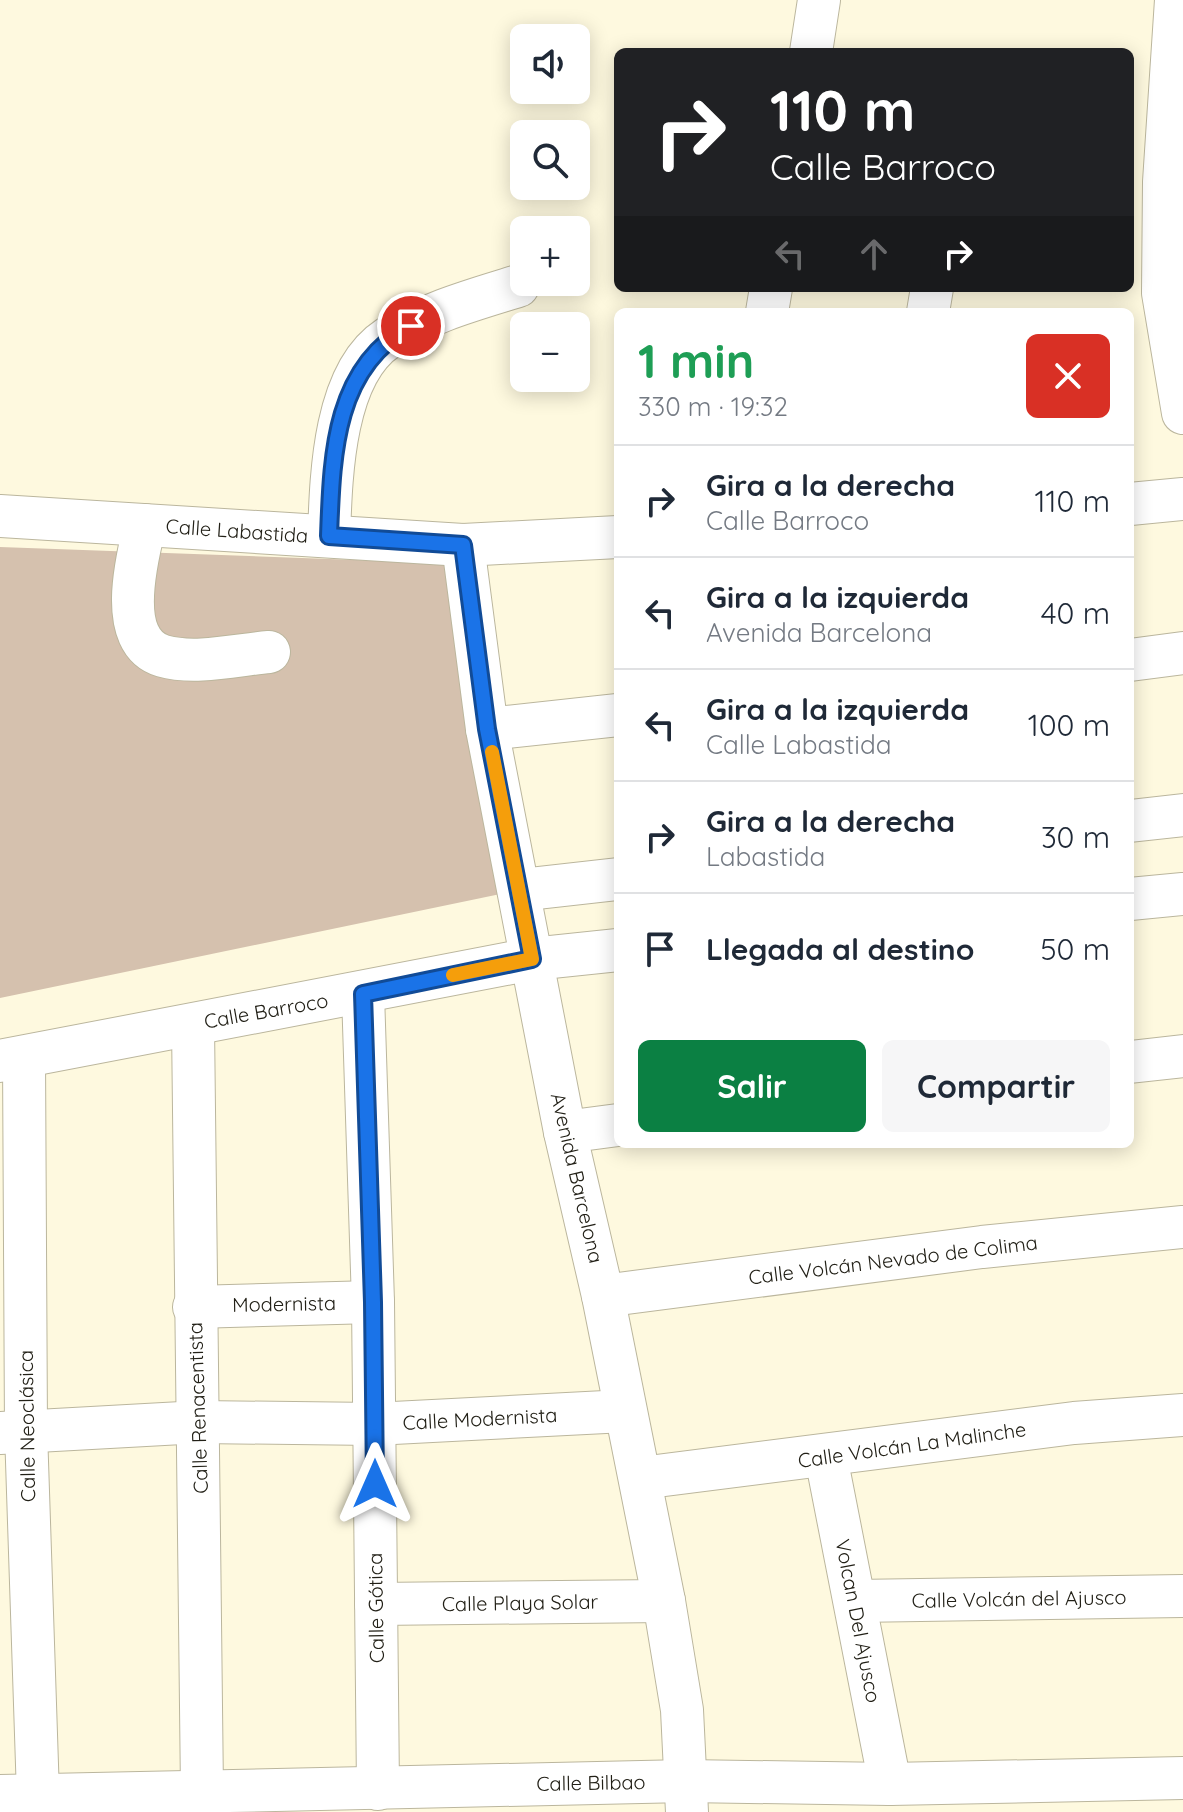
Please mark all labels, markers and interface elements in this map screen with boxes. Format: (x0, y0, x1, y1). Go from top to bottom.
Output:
map controls (510, 24, 590, 392)
button: sound (510, 24, 590, 104)
text: 110 m (770, 75, 915, 145)
icon: right (638, 80, 742, 184)
button: search (510, 120, 590, 200)
text: Calle Barroco (770, 144, 996, 189)
button: + (510, 216, 590, 296)
icon: left (768, 232, 812, 276)
icon: ahead (852, 232, 896, 276)
icon: right (936, 232, 980, 276)
pin (377, 292, 445, 360)
icon: arrive (389, 304, 433, 348)
button: − (510, 312, 590, 392)
text: 1 min (638, 330, 754, 390)
button: close (1026, 334, 1110, 418)
text: 330 m · 19:32 (638, 390, 788, 423)
text: Gira a la derecha (706, 466, 955, 504)
icon: right (638, 479, 682, 523)
text: 110 m (1034, 482, 1110, 520)
text: Calle Barroco (706, 504, 869, 537)
street label: Calle Labastida (165, 513, 309, 548)
text: Gira a la izquierda (706, 578, 969, 616)
icon: left (638, 591, 682, 635)
text: 40 m (1041, 594, 1110, 632)
text: Avenida Barcelona (706, 616, 932, 649)
text: Gira a la izquierda (706, 690, 969, 728)
icon: left (638, 703, 682, 747)
text: 100 m (1028, 706, 1110, 744)
text: Calle Labastida (706, 728, 891, 761)
text: Gira a la derecha (706, 802, 955, 840)
icon: right (638, 815, 682, 859)
text: 30 m (1041, 818, 1110, 856)
text: Labastida (706, 840, 825, 873)
icon: arrive (638, 927, 682, 971)
text: Llegada al destino (706, 930, 974, 968)
text: 50 m (1040, 930, 1110, 968)
street label: Calle Barroco (202, 987, 330, 1034)
button: Salir (638, 1040, 866, 1132)
button: Compartir (882, 1040, 1110, 1132)
street label: Avenida Barcelona (546, 1090, 609, 1265)
street label: Calle Volcán Nevado de Colima (747, 1229, 1039, 1290)
street label: Modernista (232, 1290, 336, 1317)
street label: Calle Renacentista (182, 1322, 213, 1494)
street label: Calle Neoclásica (13, 1350, 40, 1502)
street label: Calle Modernista (402, 1402, 558, 1435)
street label: Calle Volcán La Malinche (796, 1416, 1028, 1473)
position arrow (333, 1442, 417, 1526)
street label: Volcan Del Ajusco (830, 1537, 887, 1705)
street label: Calle Gótica (362, 1553, 389, 1663)
street label: Calle Volcán del Ajusco (911, 1584, 1127, 1613)
street label: Calle Playa Solar (442, 1589, 599, 1616)
street label: Calle Bilbao (536, 1769, 646, 1796)

